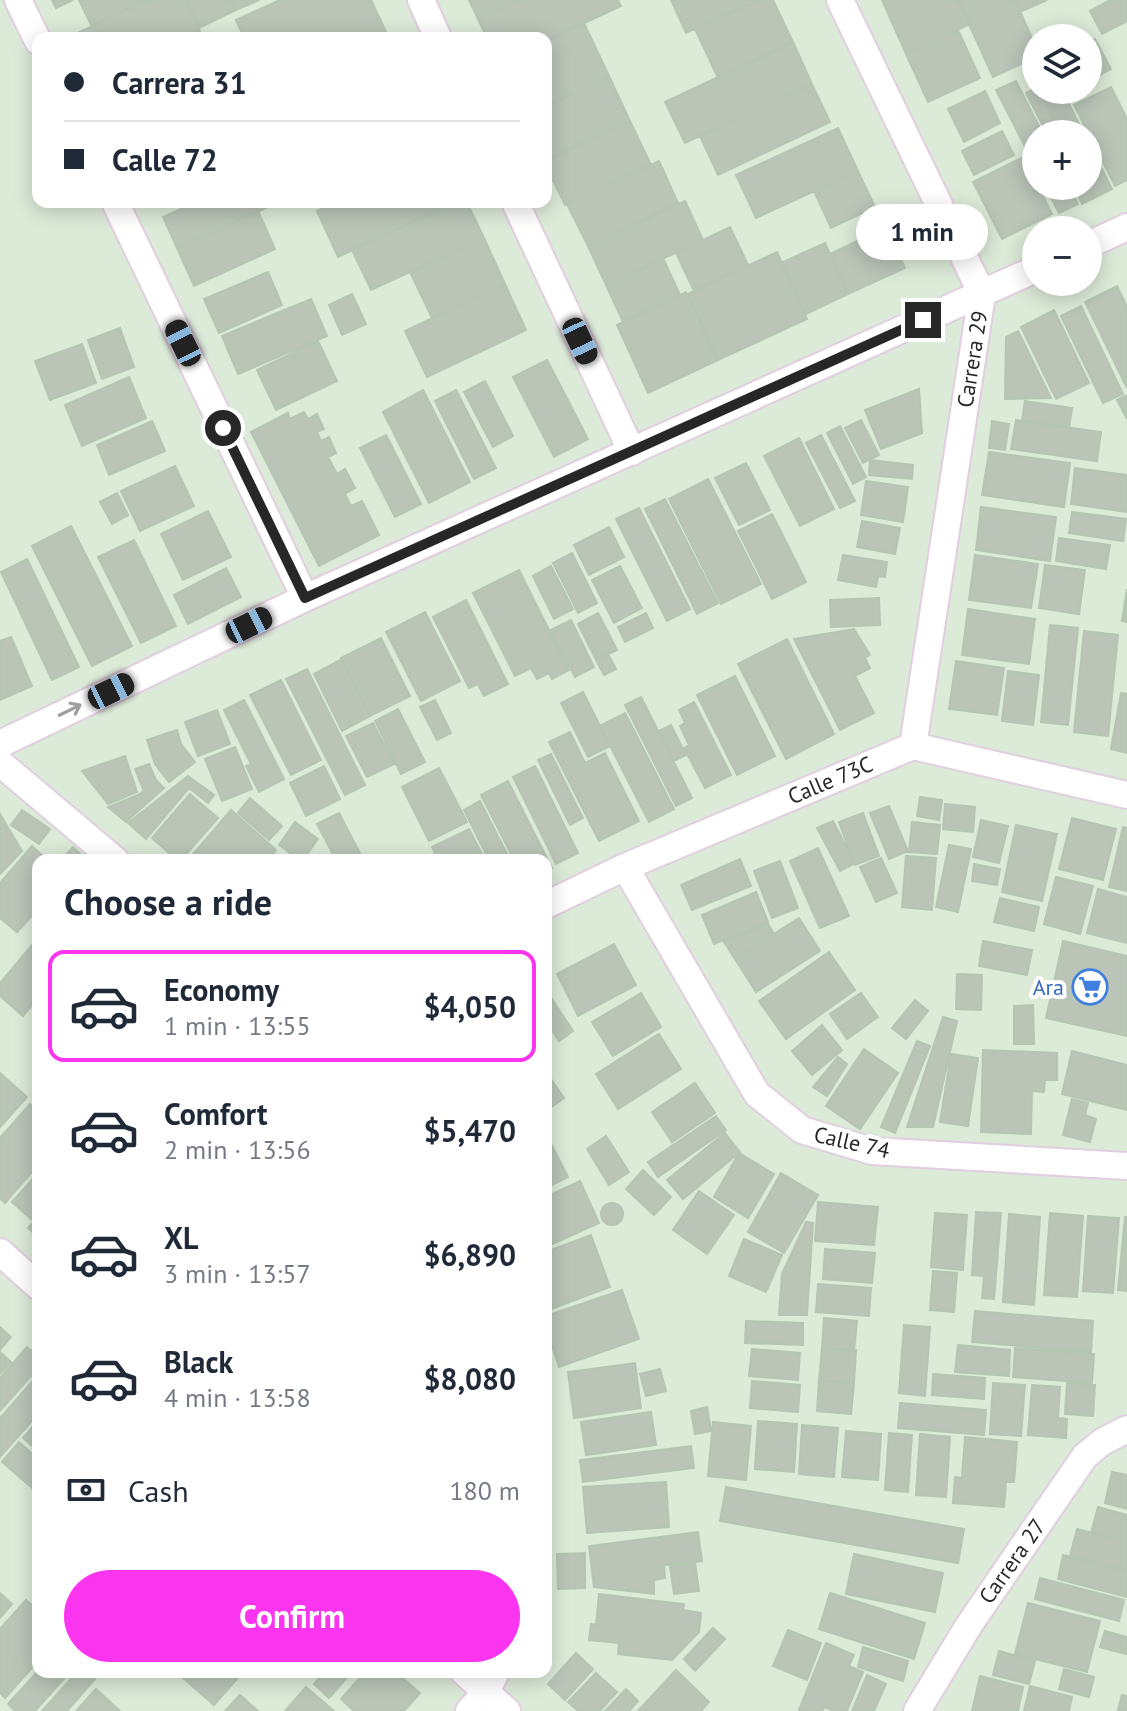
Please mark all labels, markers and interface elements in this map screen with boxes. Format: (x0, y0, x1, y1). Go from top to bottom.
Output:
map controls (1022, 24, 1102, 296)
button: layers (1022, 24, 1102, 104)
text: Carrera 31 (112, 63, 247, 102)
button: + (1022, 120, 1102, 200)
text: Calle 72 (112, 140, 218, 179)
callout: 1 min (857, 204, 989, 260)
text: 1 min (890, 215, 954, 248)
button: − (1022, 216, 1102, 296)
route end (905, 302, 941, 338)
street label: Carrera 29 (951, 309, 993, 409)
car (559, 314, 601, 368)
car (162, 316, 204, 370)
route start (205, 410, 241, 446)
car (222, 604, 276, 646)
car (84, 670, 138, 712)
one-way arrow (58, 702, 82, 717)
street label: Calle 73C (783, 750, 877, 810)
text: Choose a ride (64, 878, 272, 925)
supermarket icon: Ara (1071, 968, 1109, 1006)
icon: car (68, 970, 140, 1042)
text: Economy (164, 970, 279, 1009)
place label: Ara (1033, 973, 1064, 1001)
text: $4,050 (423, 987, 516, 1026)
text: 1 min · 13:55 (164, 1009, 311, 1042)
icon: car (68, 1094, 140, 1166)
text: Comfort (164, 1094, 267, 1133)
text: $5,470 (423, 1111, 516, 1150)
street label: Calle 74 (811, 1120, 893, 1164)
text: 2 min · 13:56 (164, 1133, 311, 1166)
icon: car (68, 1218, 140, 1290)
text: XL (164, 1218, 198, 1257)
text: $6,890 (423, 1235, 516, 1274)
text: 3 min · 13:57 (164, 1257, 311, 1290)
icon: car (68, 1342, 140, 1414)
text: Black (164, 1342, 233, 1381)
text: $8,080 (423, 1359, 516, 1398)
text: 4 min · 13:58 (164, 1381, 311, 1414)
icon: cash (64, 1468, 108, 1512)
text: Cash (128, 1471, 189, 1510)
text: 180 m (449, 1474, 520, 1507)
street label: Carrera 27 (973, 1513, 1051, 1609)
button: Confirm (64, 1570, 520, 1662)

